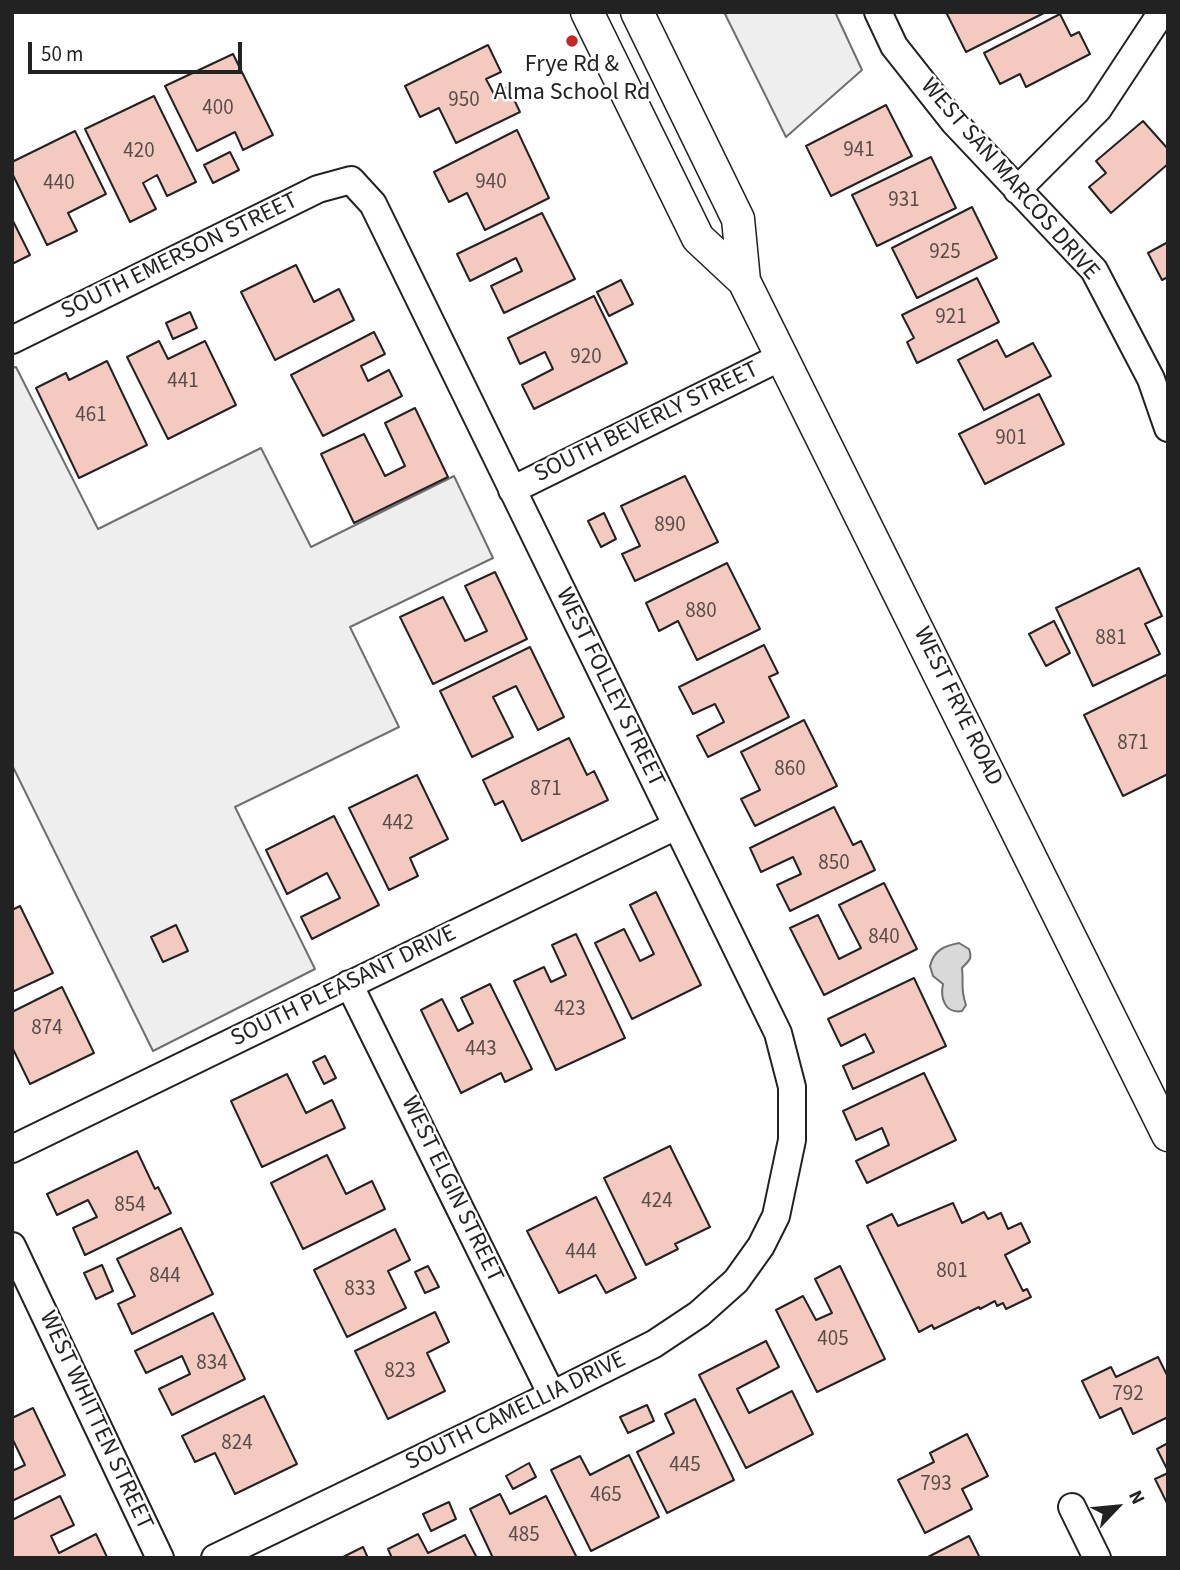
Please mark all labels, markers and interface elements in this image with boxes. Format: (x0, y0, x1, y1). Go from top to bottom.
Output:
scale bar (32, 28, 245, 72)
marker: Frye Rd & Alma School Rd (564, 33, 580, 49)
text: 50 m (41, 39, 83, 69)
place label: Frye Rd & Alma School Rd (494, 52, 650, 108)
street label: WEST SAN MARCOS DRIVE (913, 73, 1105, 287)
house number: 950 (448, 88, 480, 114)
house number: 400 (202, 96, 234, 122)
house number: 941 (843, 138, 875, 164)
house number: 420 (123, 139, 155, 165)
house number: 940 (475, 170, 507, 196)
house number: 440 (43, 171, 75, 197)
street label: SOUTH EMERSON STREET (57, 187, 303, 327)
house number: 931 (888, 188, 920, 214)
house number: 925 (929, 240, 961, 266)
house number: 921 (935, 305, 967, 331)
house number: 920 (570, 345, 602, 371)
street label: SOUTH BEVERLY STREET (530, 356, 764, 490)
house number: 441 (167, 369, 199, 395)
house number: 461 (75, 403, 107, 429)
house number: 901 (995, 426, 1027, 452)
house number: 890 (654, 513, 686, 539)
street label: WEST FOLLEY STREET (548, 584, 670, 792)
house number: 880 (685, 599, 717, 625)
street label: WEST FRYE ROAD (906, 623, 1008, 791)
house number: 881 (1095, 626, 1127, 652)
house number: 871 (1117, 731, 1149, 757)
house number: 860 (774, 757, 806, 783)
house number: 871 (530, 777, 562, 803)
house number: 442 (382, 811, 414, 837)
house number: 850 (818, 851, 850, 877)
street label: SOUTH PLEASANT DRIVE (227, 920, 461, 1054)
house number: 840 (868, 925, 900, 951)
house number: 423 (554, 997, 586, 1023)
house number: 874 (31, 1016, 63, 1042)
house number: 443 (465, 1037, 497, 1063)
street label: WEST ELGIN STREET (393, 1092, 509, 1288)
house number: 424 (641, 1189, 673, 1215)
house number: 854 (114, 1193, 146, 1219)
house number: 444 (565, 1240, 597, 1266)
house number: 801 (936, 1259, 968, 1285)
house number: 844 (149, 1264, 181, 1290)
house number: 833 (344, 1277, 376, 1303)
street label: WEST WHITTEN STREET (32, 1307, 158, 1535)
house number: 405 (817, 1327, 849, 1353)
street label: SOUTH CAMELLIA DRIVE (401, 1346, 631, 1478)
house number: 834 (196, 1351, 228, 1377)
house number: 823 (384, 1359, 416, 1385)
house number: 792 (1112, 1382, 1144, 1408)
house number: 824 (221, 1431, 253, 1457)
house number: 445 (669, 1453, 701, 1479)
house number: 793 (920, 1472, 952, 1498)
north arrow (1082, 1472, 1152, 1542)
house number: 465 (590, 1483, 622, 1509)
text: N (1121, 1486, 1151, 1509)
house number: 485 (508, 1523, 540, 1549)

